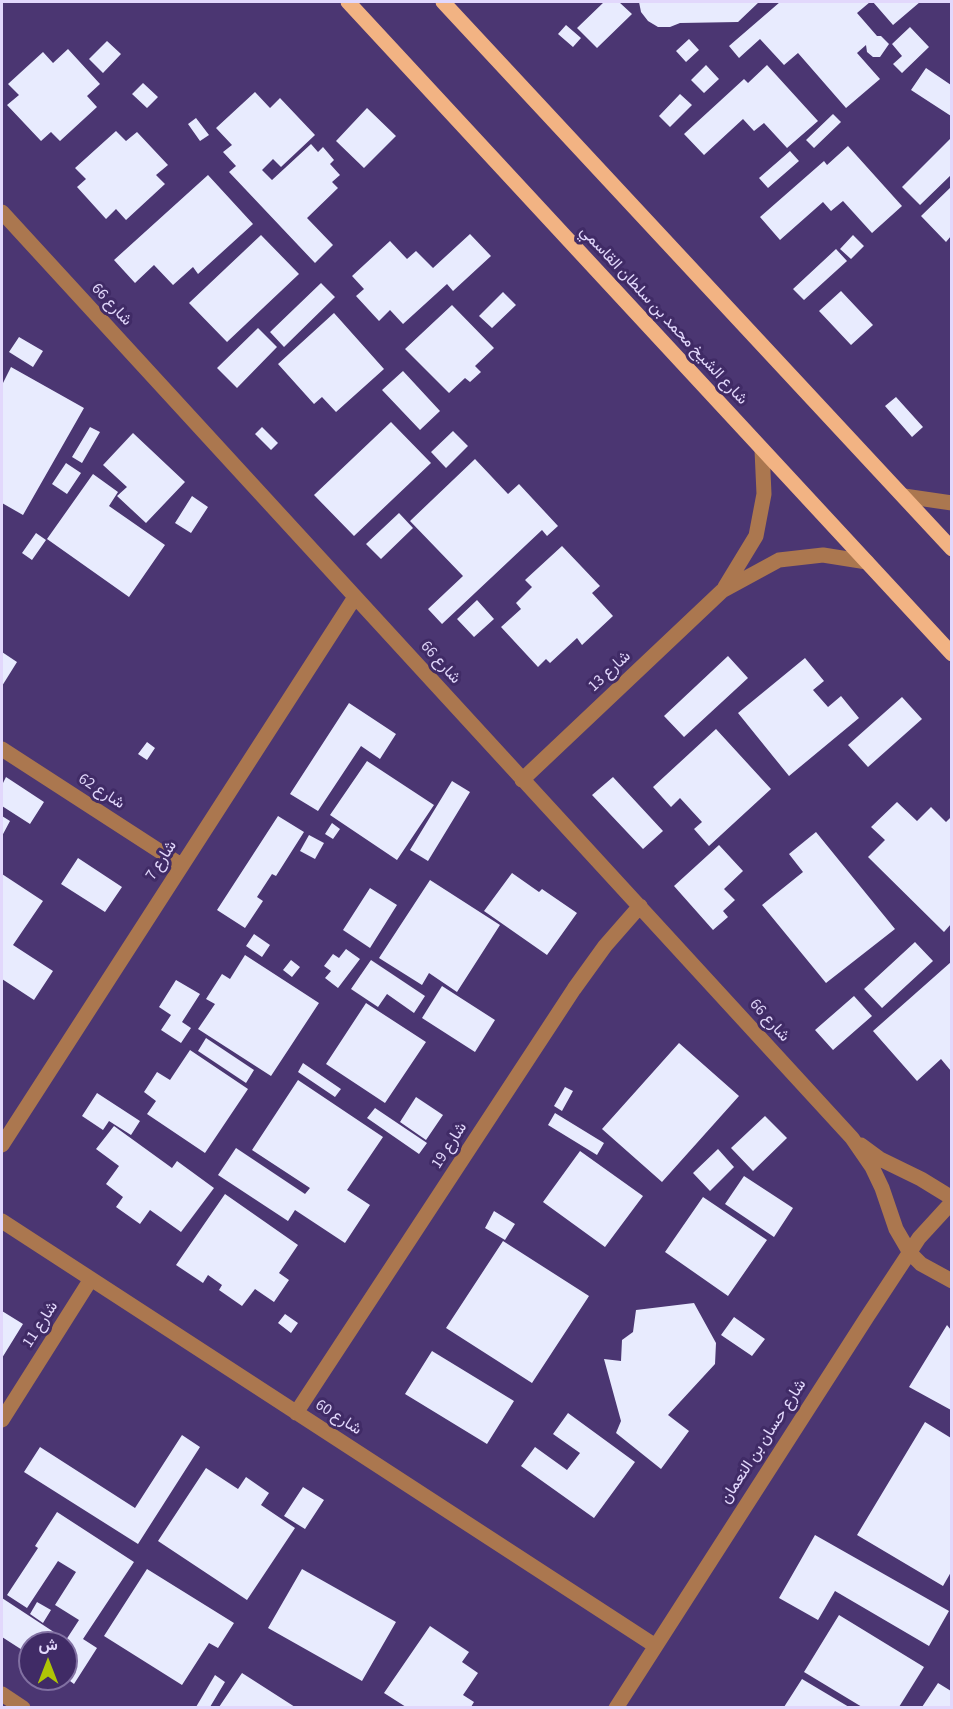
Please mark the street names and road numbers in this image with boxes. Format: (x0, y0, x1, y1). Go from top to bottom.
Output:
street label: شارع الشيخ محمد بن سلطان القاسمي (575, 223, 751, 409)
street label: شارع 66 (86, 280, 136, 330)
street label: شارع 66 (416, 638, 464, 688)
street label: شارع 13 (585, 647, 635, 697)
street label: شارع 62 (74, 770, 128, 814)
street label: شارع 7 (142, 838, 182, 884)
street label: شارع 66 (745, 996, 793, 1046)
street label: شارع 19 (428, 1119, 472, 1173)
street label: شارع 11 (19, 1298, 63, 1352)
street label: شارع حسان بن النعمان (717, 1376, 811, 1508)
street label: شارع 60 (311, 1396, 365, 1440)

